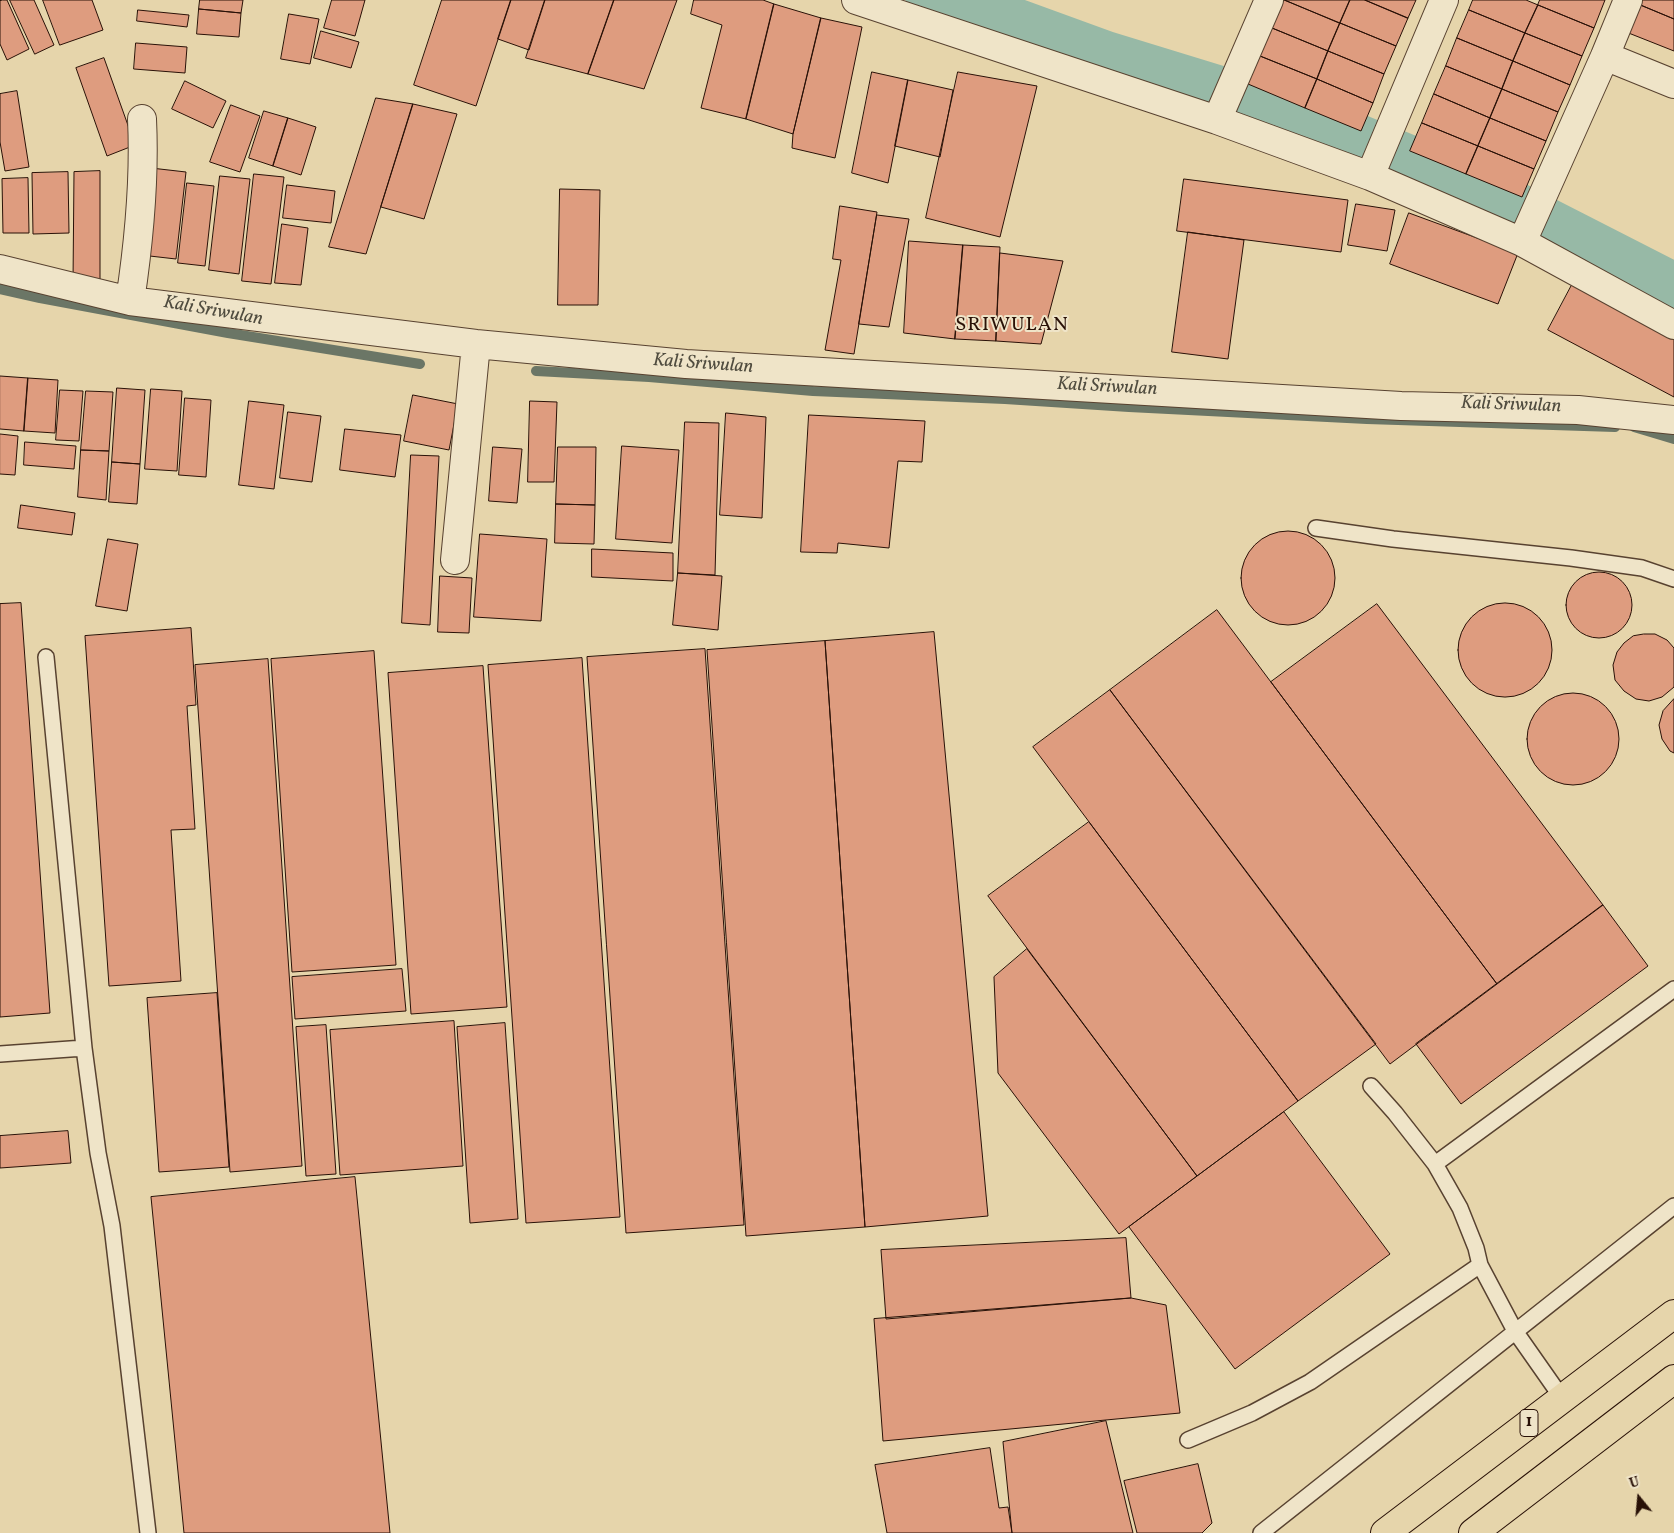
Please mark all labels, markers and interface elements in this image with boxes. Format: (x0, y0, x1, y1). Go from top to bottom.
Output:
water label: Kali Sriwulan (161, 292, 265, 332)
district label: SRIWULAN (954, 314, 1070, 338)
water label: Kali Sriwulan (652, 350, 754, 380)
water label: Kali Sriwulan (1056, 374, 1158, 402)
water label: Kali Sriwulan (1460, 393, 1562, 419)
road number: 1 (1520, 1410, 1538, 1436)
north arrow (1614, 1473, 1664, 1523)
text: U (1627, 1473, 1642, 1494)

